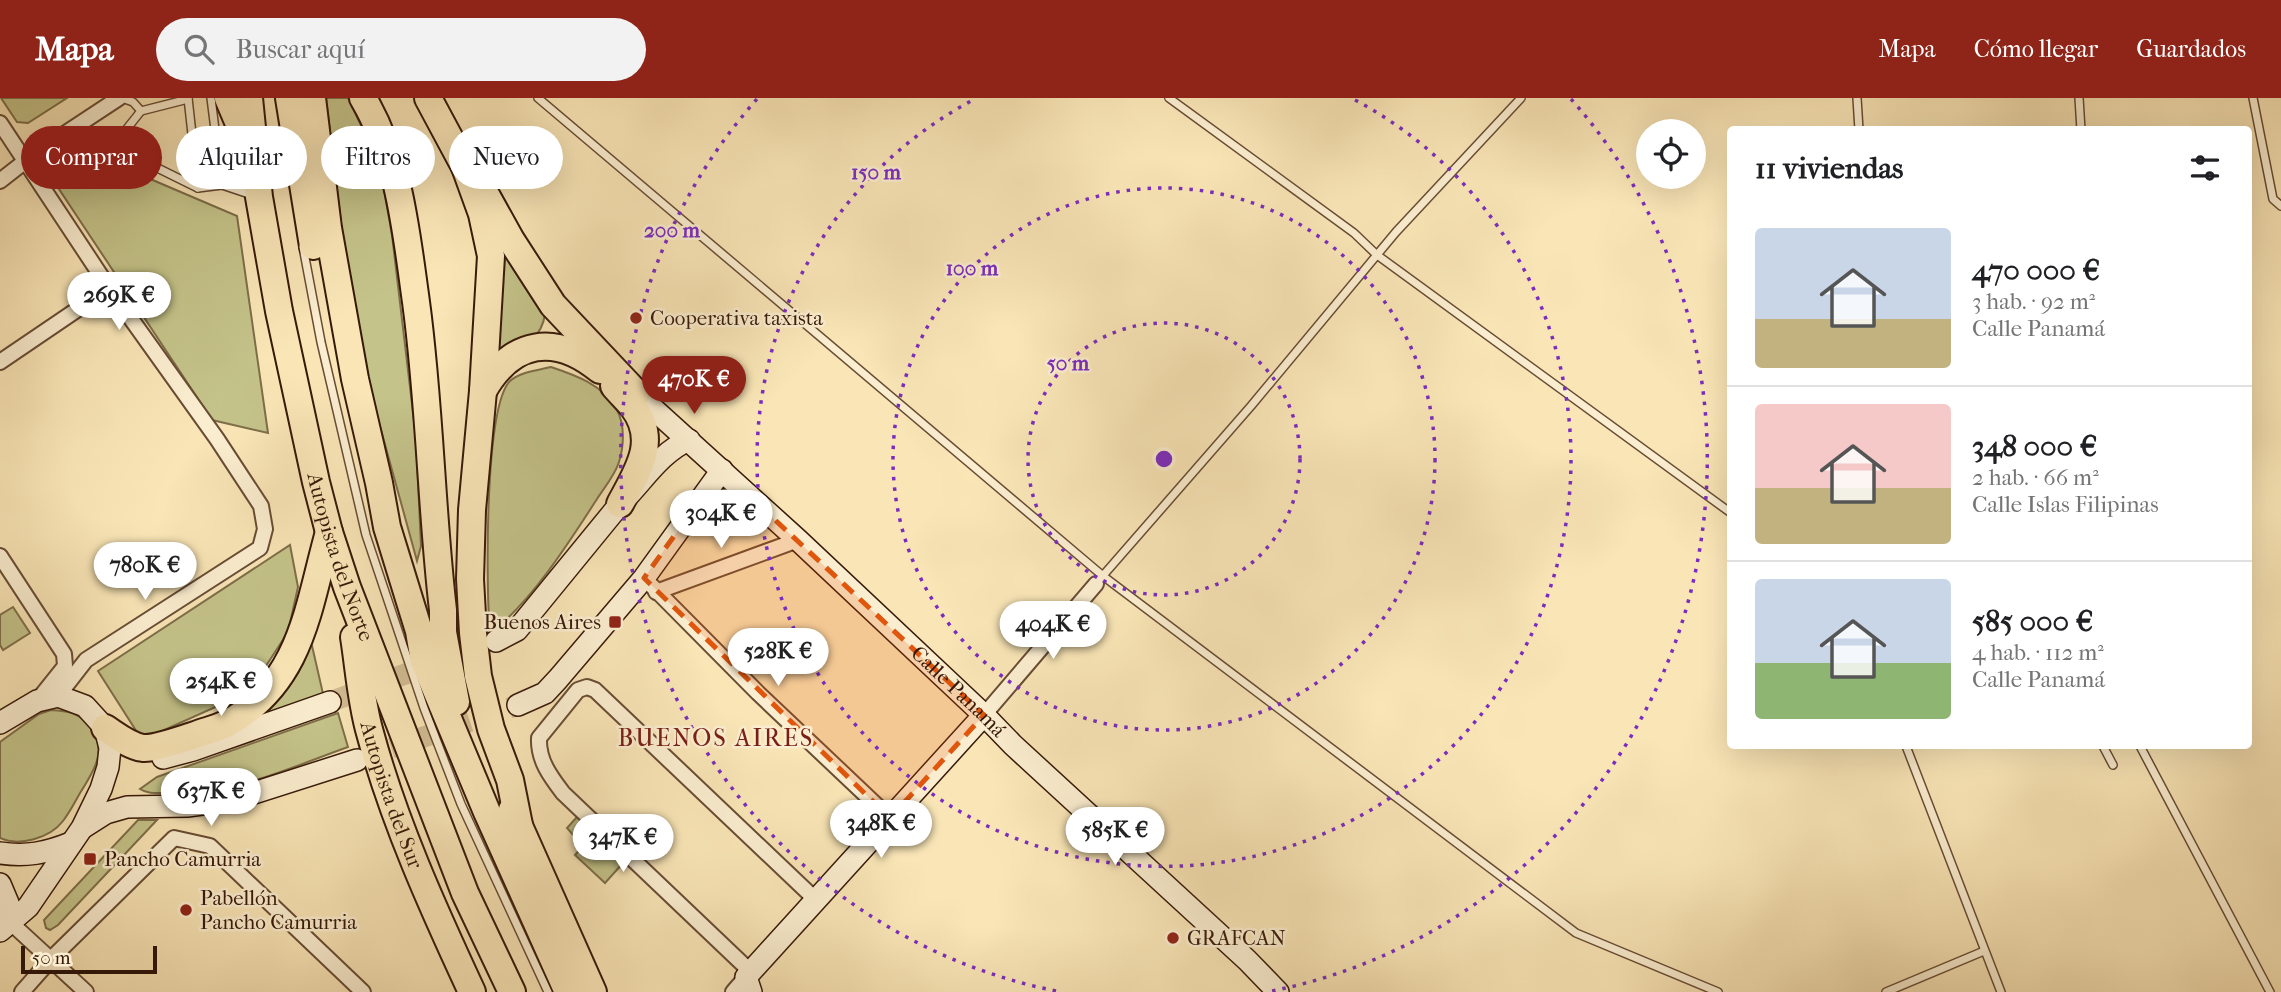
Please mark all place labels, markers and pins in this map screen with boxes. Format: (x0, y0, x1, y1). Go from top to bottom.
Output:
pin: 269K € (62, 272, 176, 332)
place label: Cooperativa taxista (650, 306, 823, 330)
marker: Cooperativa taxista (628, 310, 644, 326)
pin: 470K € (637, 356, 751, 416)
centre of rings (1152, 447, 1176, 471)
pin: 304K € (664, 490, 778, 550)
pin: 780K € (88, 542, 202, 602)
pin: 404K € (996, 602, 1110, 661)
place label: Buenos Aires (483, 610, 601, 634)
marker: Buenos Aires (607, 614, 623, 630)
pin: 528K € (721, 628, 835, 688)
pin: 254K € (164, 658, 278, 718)
pin: 637K € (154, 768, 268, 828)
pin: 348K € (824, 800, 938, 860)
pin: 585K € (1058, 808, 1172, 867)
pin: 347K € (566, 814, 680, 874)
place label: Pancho Camurria (104, 847, 261, 871)
marker: Pancho Camurria (82, 851, 98, 867)
place label: Pabellón Pancho Camurria (200, 886, 357, 934)
marker: Pabellón Pancho Camurria (178, 902, 194, 918)
place label: GRAFCAN (1187, 926, 1286, 950)
marker: GRAFCAN (1165, 930, 1181, 946)

